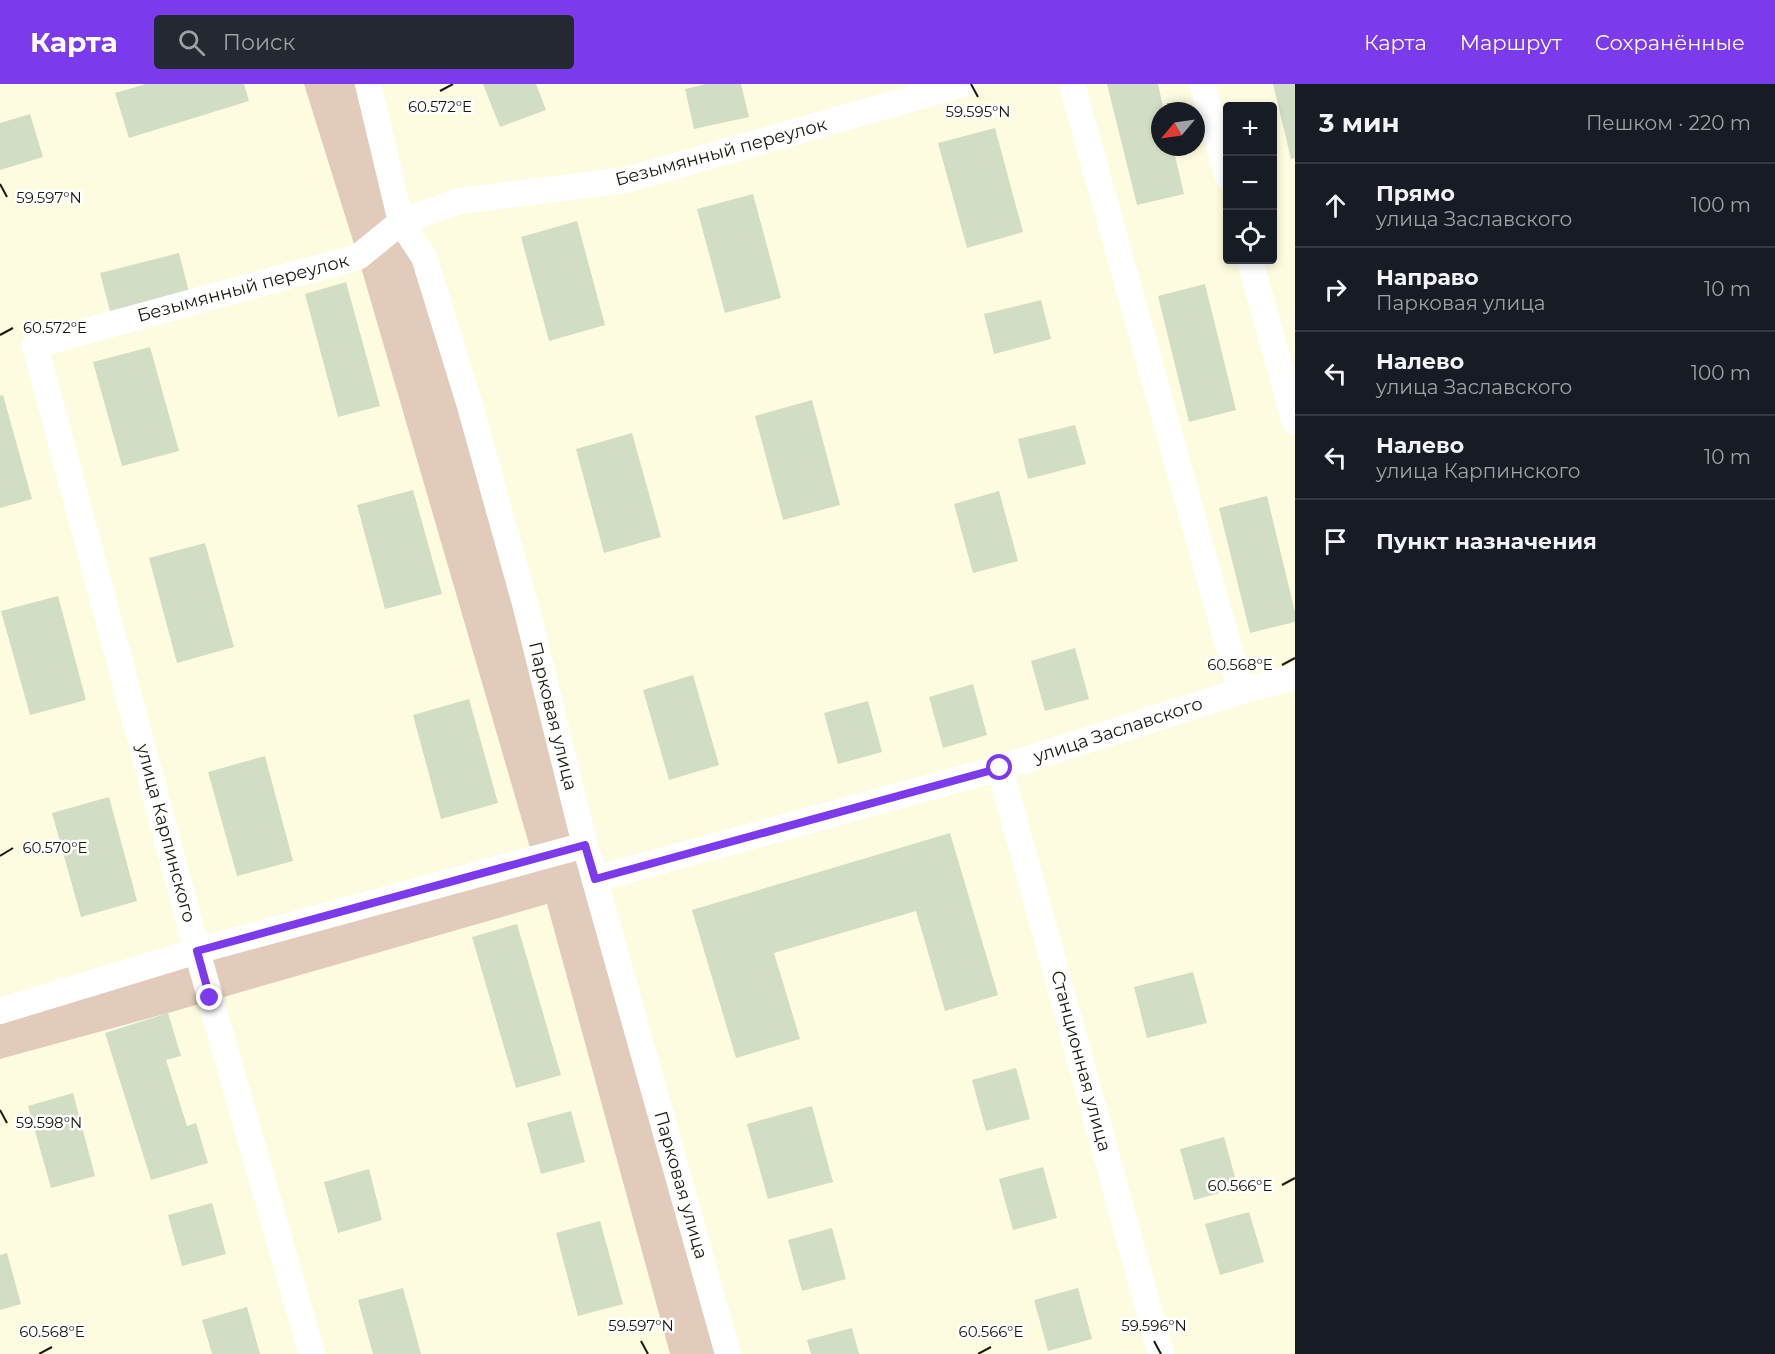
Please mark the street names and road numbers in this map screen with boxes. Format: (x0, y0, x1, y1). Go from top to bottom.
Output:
street label: Безымянный переулок (613, 113, 830, 191)
street label: Безымянный переулок (135, 249, 352, 327)
street label: Парковая улица (524, 639, 582, 793)
street label: улица Заславского (1030, 692, 1205, 768)
street label: улица Карпинского (131, 740, 200, 925)
street label: Станционная улица (1046, 968, 1116, 1154)
street label: Парковая улица (649, 1109, 713, 1261)

